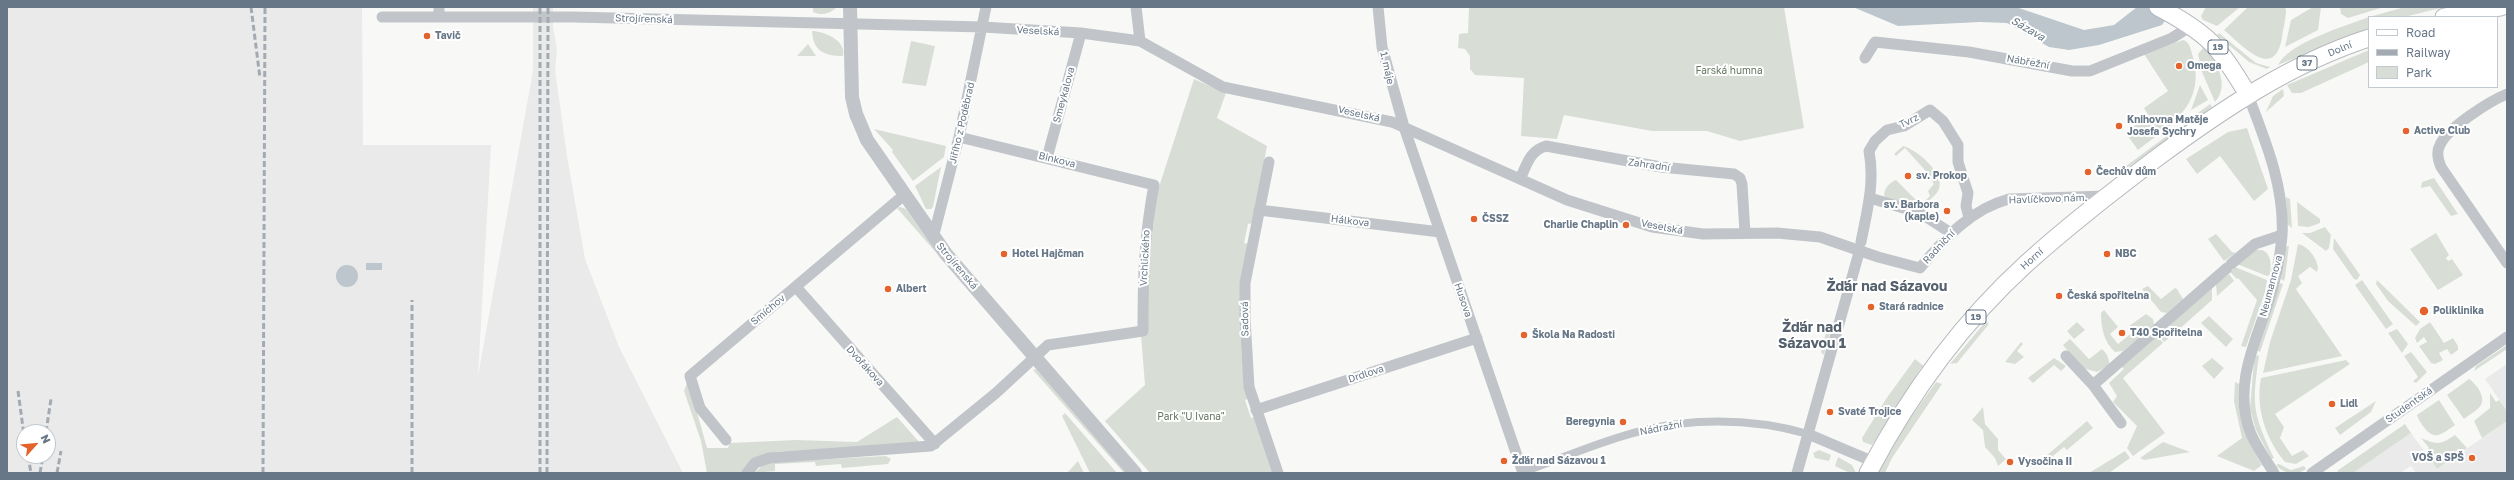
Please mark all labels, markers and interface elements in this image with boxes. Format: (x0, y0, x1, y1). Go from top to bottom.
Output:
street label: Strojírenská (615, 12, 673, 26)
water label: Sázava (2009, 14, 2047, 44)
legend (2368, 16, 2498, 88)
street label: Veselská (1016, 24, 1060, 38)
text: Road (2406, 25, 2435, 40)
place label: Tavič (435, 30, 461, 42)
marker: Tavič (422, 31, 432, 41)
street label: Dolní (2326, 39, 2354, 59)
road number: 19 (2208, 40, 2228, 54)
text: Railway (2406, 45, 2451, 60)
street label: 1. máje (1377, 50, 1397, 86)
street label: Nábřežní (2006, 52, 2050, 72)
road number: 37 (2297, 56, 2317, 70)
place label: Omega (2187, 60, 2221, 72)
marker: Omega (2174, 61, 2184, 71)
park label: Farská humna (1695, 65, 1763, 77)
text: Park (2406, 65, 2432, 80)
street label: Smeykalova (1051, 66, 1077, 124)
street label: Jiřího z Poděbrad (947, 81, 977, 165)
street label: Veselská (1337, 103, 1381, 125)
street label: Tvrz (1897, 111, 1921, 131)
place label: Knihovna Matěje Josefa Sychry (2127, 114, 2208, 138)
marker: Knihovna Matěje Josefa Sychry (2114, 121, 2124, 131)
place label: Active Club (2414, 125, 2470, 137)
marker: Active Club (2401, 126, 2411, 136)
street label: Binkova (1037, 150, 1077, 170)
street label: Zahradní (1627, 156, 1671, 174)
place label: Čechův dům (2096, 166, 2156, 178)
marker: Čechův dům (2083, 167, 2093, 177)
place label: sv. Prokop (1916, 170, 1967, 182)
marker: sv. Prokop (1903, 171, 1913, 181)
street label: Havlíčkovo nám. (2008, 192, 2088, 206)
place label: sv. Barbora (kaple) (1884, 199, 1939, 222)
marker: sv. Barbora (kaple) (1942, 206, 1952, 216)
street label: Hálkova (1330, 213, 1370, 229)
place label: ČSSZ (1482, 213, 1509, 225)
marker: ČSSZ (1469, 214, 1479, 224)
street label: Veselská (1640, 217, 1684, 237)
place label: Charlie Chaplin (1543, 219, 1618, 231)
marker: Charlie Chaplin (1621, 220, 1631, 230)
street label: Radniční (1920, 228, 1958, 266)
street label: Vrchlického (1138, 230, 1152, 286)
street label: Strojírenská (934, 240, 980, 292)
street label: Horní (2018, 246, 2046, 272)
place label: Hotel Hajčman (1012, 248, 1084, 260)
place label: NBC (2115, 248, 2137, 260)
marker: Hotel Hajčman (999, 249, 1009, 259)
marker: NBC (2102, 249, 2112, 259)
street label: Neumannova (2257, 254, 2285, 318)
district label: Žďár nad Sázavou (1827, 279, 1947, 295)
street label: Husova (1452, 281, 1474, 319)
place label: Albert (896, 283, 926, 295)
marker: Albert (883, 284, 893, 294)
place label: Česká spořitelna (2067, 290, 2149, 302)
marker: Česká spořitelna (2054, 291, 2064, 301)
street label: Smíchov (748, 292, 788, 328)
street label: Sadová (1239, 301, 1251, 337)
place label: Stará radnice (1879, 301, 1944, 313)
marker: Stará radnice (1866, 302, 1876, 312)
marker: Poliklinika (2418, 305, 2430, 317)
place label: Poliklinika (2433, 305, 2484, 317)
road number: 19 (1966, 310, 1986, 324)
district label: Žďár nad Sázavou 1 (1778, 320, 1846, 352)
place label: T40 Spořitelna (2130, 327, 2202, 339)
marker: T40 Spořitelna (2117, 328, 2127, 338)
place label: Škola Na Radosti (1532, 329, 1615, 341)
marker: Škola Na Radosti (1519, 330, 1529, 340)
street label: Dvořákova (844, 343, 886, 389)
street label: Drdlova (1347, 363, 1385, 385)
street label: Studentská (2383, 384, 2435, 426)
place label: Lidl (2340, 398, 2358, 410)
marker: Lidl (2327, 399, 2337, 409)
place label: Svaté Trojice (1838, 406, 1901, 418)
marker: Svaté Trojice (1825, 407, 1835, 417)
park label: Park "U Ivana" (1157, 411, 1225, 423)
place label: Beregynia (1566, 416, 1615, 428)
marker: Beregynia (1618, 417, 1628, 427)
street label: Nádražní (1639, 418, 1683, 438)
north arrow (16, 424, 56, 464)
text: N (39, 432, 54, 445)
place label: VOŠ a SPŠ (2412, 452, 2464, 464)
marker: VOŠ a SPŠ (2467, 453, 2477, 463)
place label: Žďár nad Sázavou 1 (1512, 455, 1606, 467)
marker: Žďár nad Sázavou 1 (1499, 456, 1509, 466)
place label: Vysočina II (2018, 456, 2072, 468)
marker: Vysočina II (2005, 457, 2015, 467)

